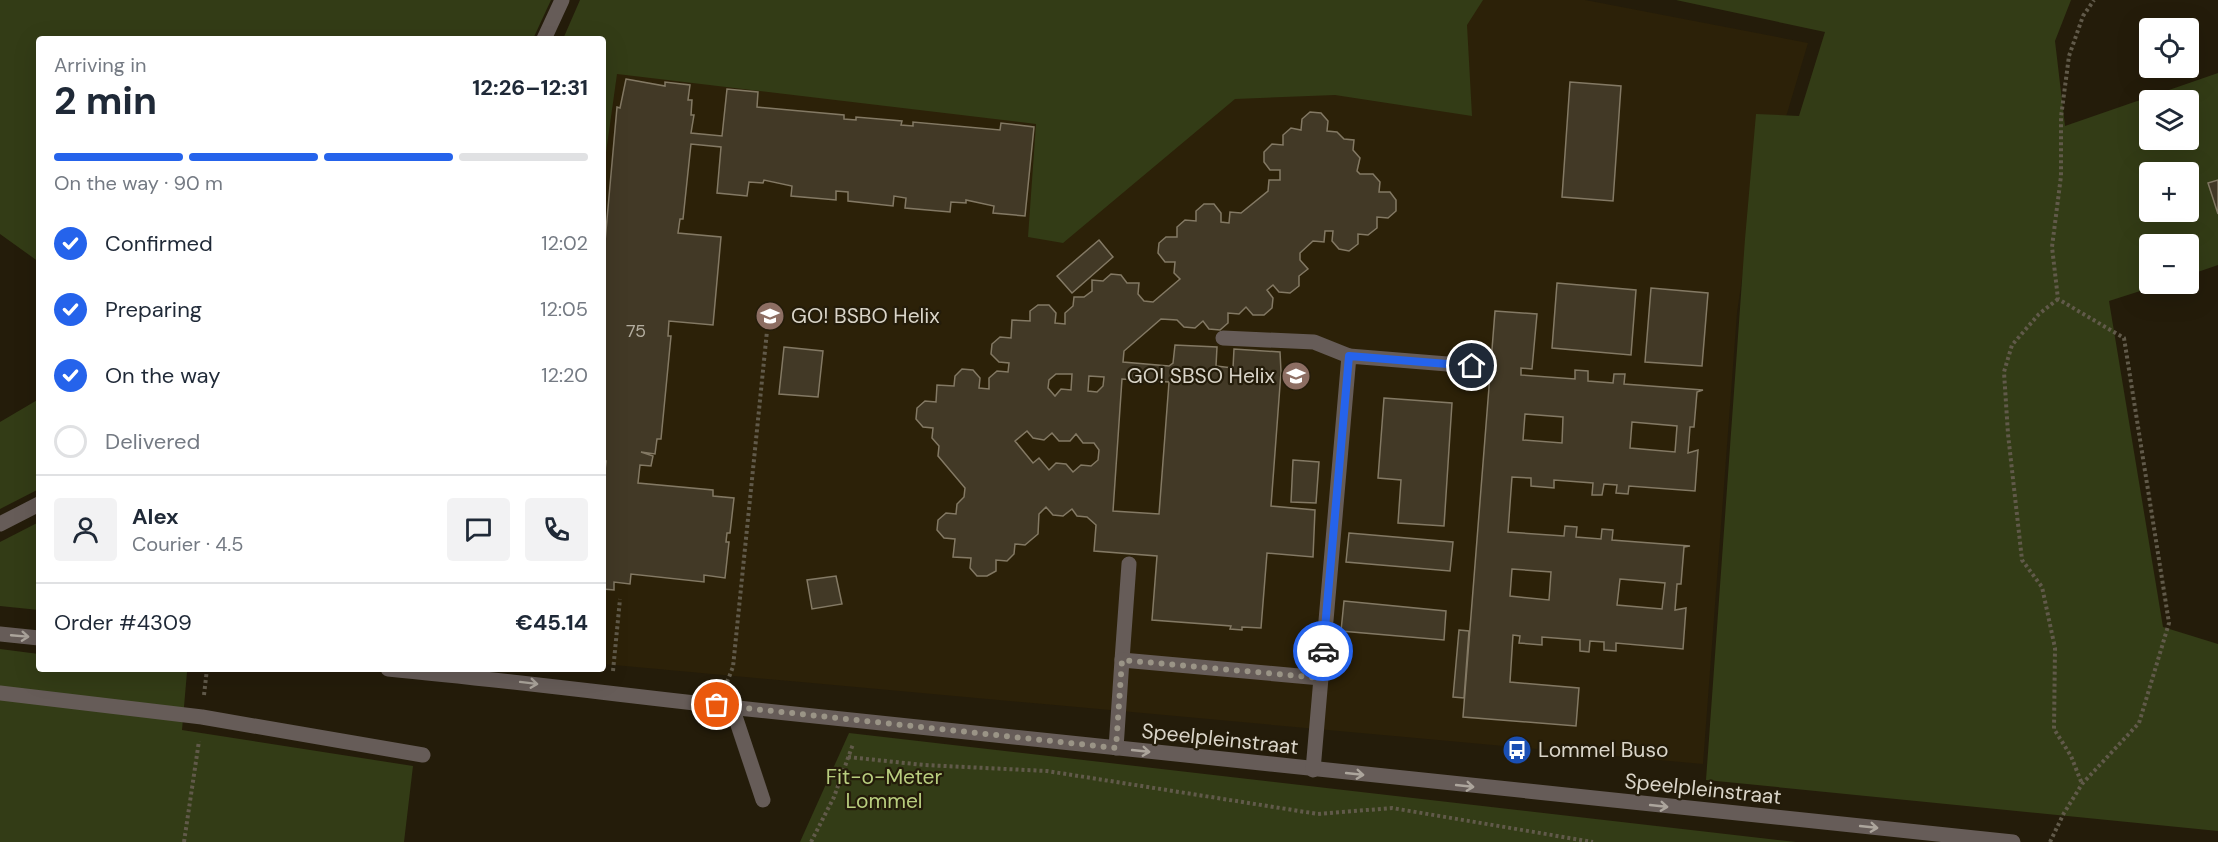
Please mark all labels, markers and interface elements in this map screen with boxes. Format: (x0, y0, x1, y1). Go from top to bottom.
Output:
map controls (2139, 18, 2199, 294)
button: locate (2139, 18, 2199, 78)
text: Arriving in (54, 52, 146, 78)
text: 12:26–12:31 (472, 73, 588, 102)
text: 2 min (54, 75, 157, 126)
button: layers (2139, 90, 2199, 150)
button: + (2139, 162, 2199, 222)
text: On the way · 90 m (54, 170, 223, 196)
icon: check (54, 227, 87, 260)
text: Confirmed (105, 229, 213, 258)
text: 12:02 (541, 230, 588, 256)
button: − (2139, 234, 2199, 294)
icon: check (54, 293, 87, 326)
text: Preparing (105, 295, 202, 324)
text: 12:05 (540, 296, 588, 322)
school or university icon: GO! BSBO Helix (754, 300, 786, 332)
place label: GO! BSBO Helix (791, 302, 940, 330)
house number: 75 (626, 319, 646, 343)
pin (1446, 340, 1497, 391)
icon: home (1455, 349, 1488, 382)
icon: check (54, 359, 87, 392)
school or university icon: GO! SBSO Helix (1280, 360, 1312, 392)
text: On the way (105, 361, 220, 390)
text: 12:20 (541, 362, 588, 388)
place label: GO! SBSO Helix (1127, 362, 1275, 390)
text: Delivered (105, 427, 200, 456)
button: person (54, 498, 117, 561)
button: chat (447, 498, 510, 561)
button: phone (525, 498, 588, 561)
text: Alex (132, 502, 179, 531)
text: Courier · 4.5 (132, 531, 244, 557)
text: Order #4309 (54, 608, 192, 637)
text: €45.14 (516, 608, 588, 637)
courier (1293, 621, 1353, 681)
one-way arrow (9, 631, 29, 642)
icon: car (1307, 635, 1340, 668)
one-way arrow (519, 678, 539, 689)
pin (691, 679, 742, 730)
icon: bag (700, 688, 733, 721)
street label: Speelpleinstraat (1140, 717, 1300, 761)
bus stop icon: Lommel Buso (1501, 734, 1533, 766)
place label: Lommel Buso (1538, 736, 1668, 764)
one-way arrow (1130, 746, 1150, 757)
park label: Fit-o-Meter Lommel (826, 763, 942, 815)
street label: Speelpleinstraat (1623, 767, 1783, 811)
one-way arrow (1345, 769, 1365, 780)
one-way arrow (1455, 781, 1475, 792)
one-way arrow (1649, 801, 1669, 812)
one-way arrow (1859, 822, 1879, 833)

